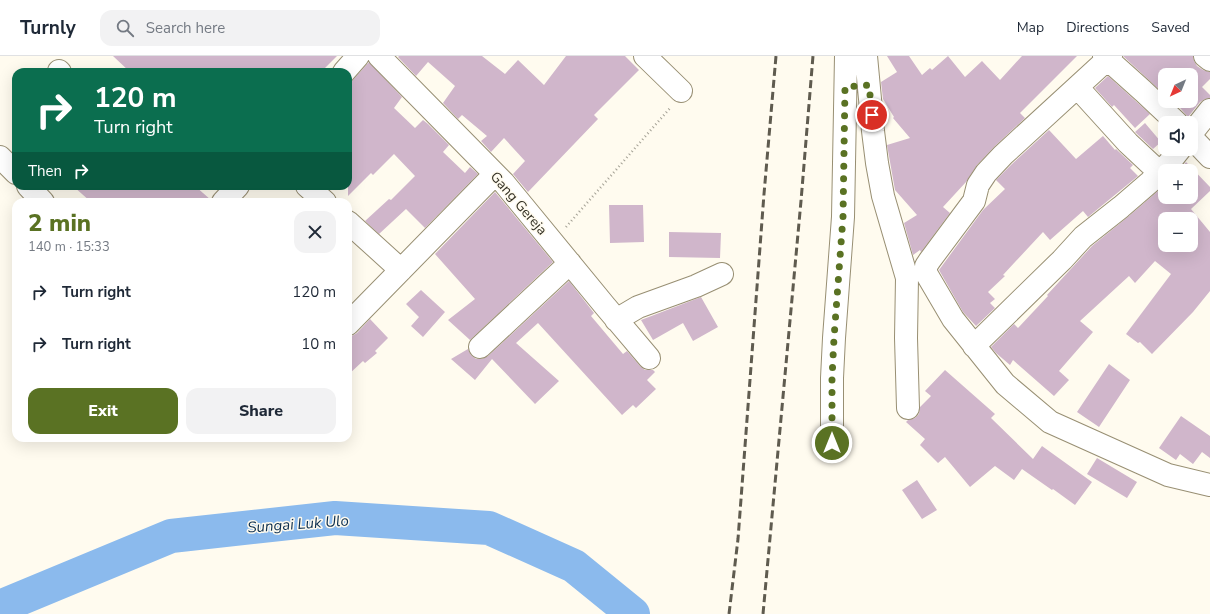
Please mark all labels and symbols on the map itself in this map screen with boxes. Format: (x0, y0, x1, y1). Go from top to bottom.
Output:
north arrow (1158, 68, 1198, 108)
pin (855, 98, 889, 132)
street label: Gang Gereja (486, 168, 551, 239)
position arrow (811, 422, 853, 464)
water label: Sungai Luk Ulo (247, 510, 349, 538)

